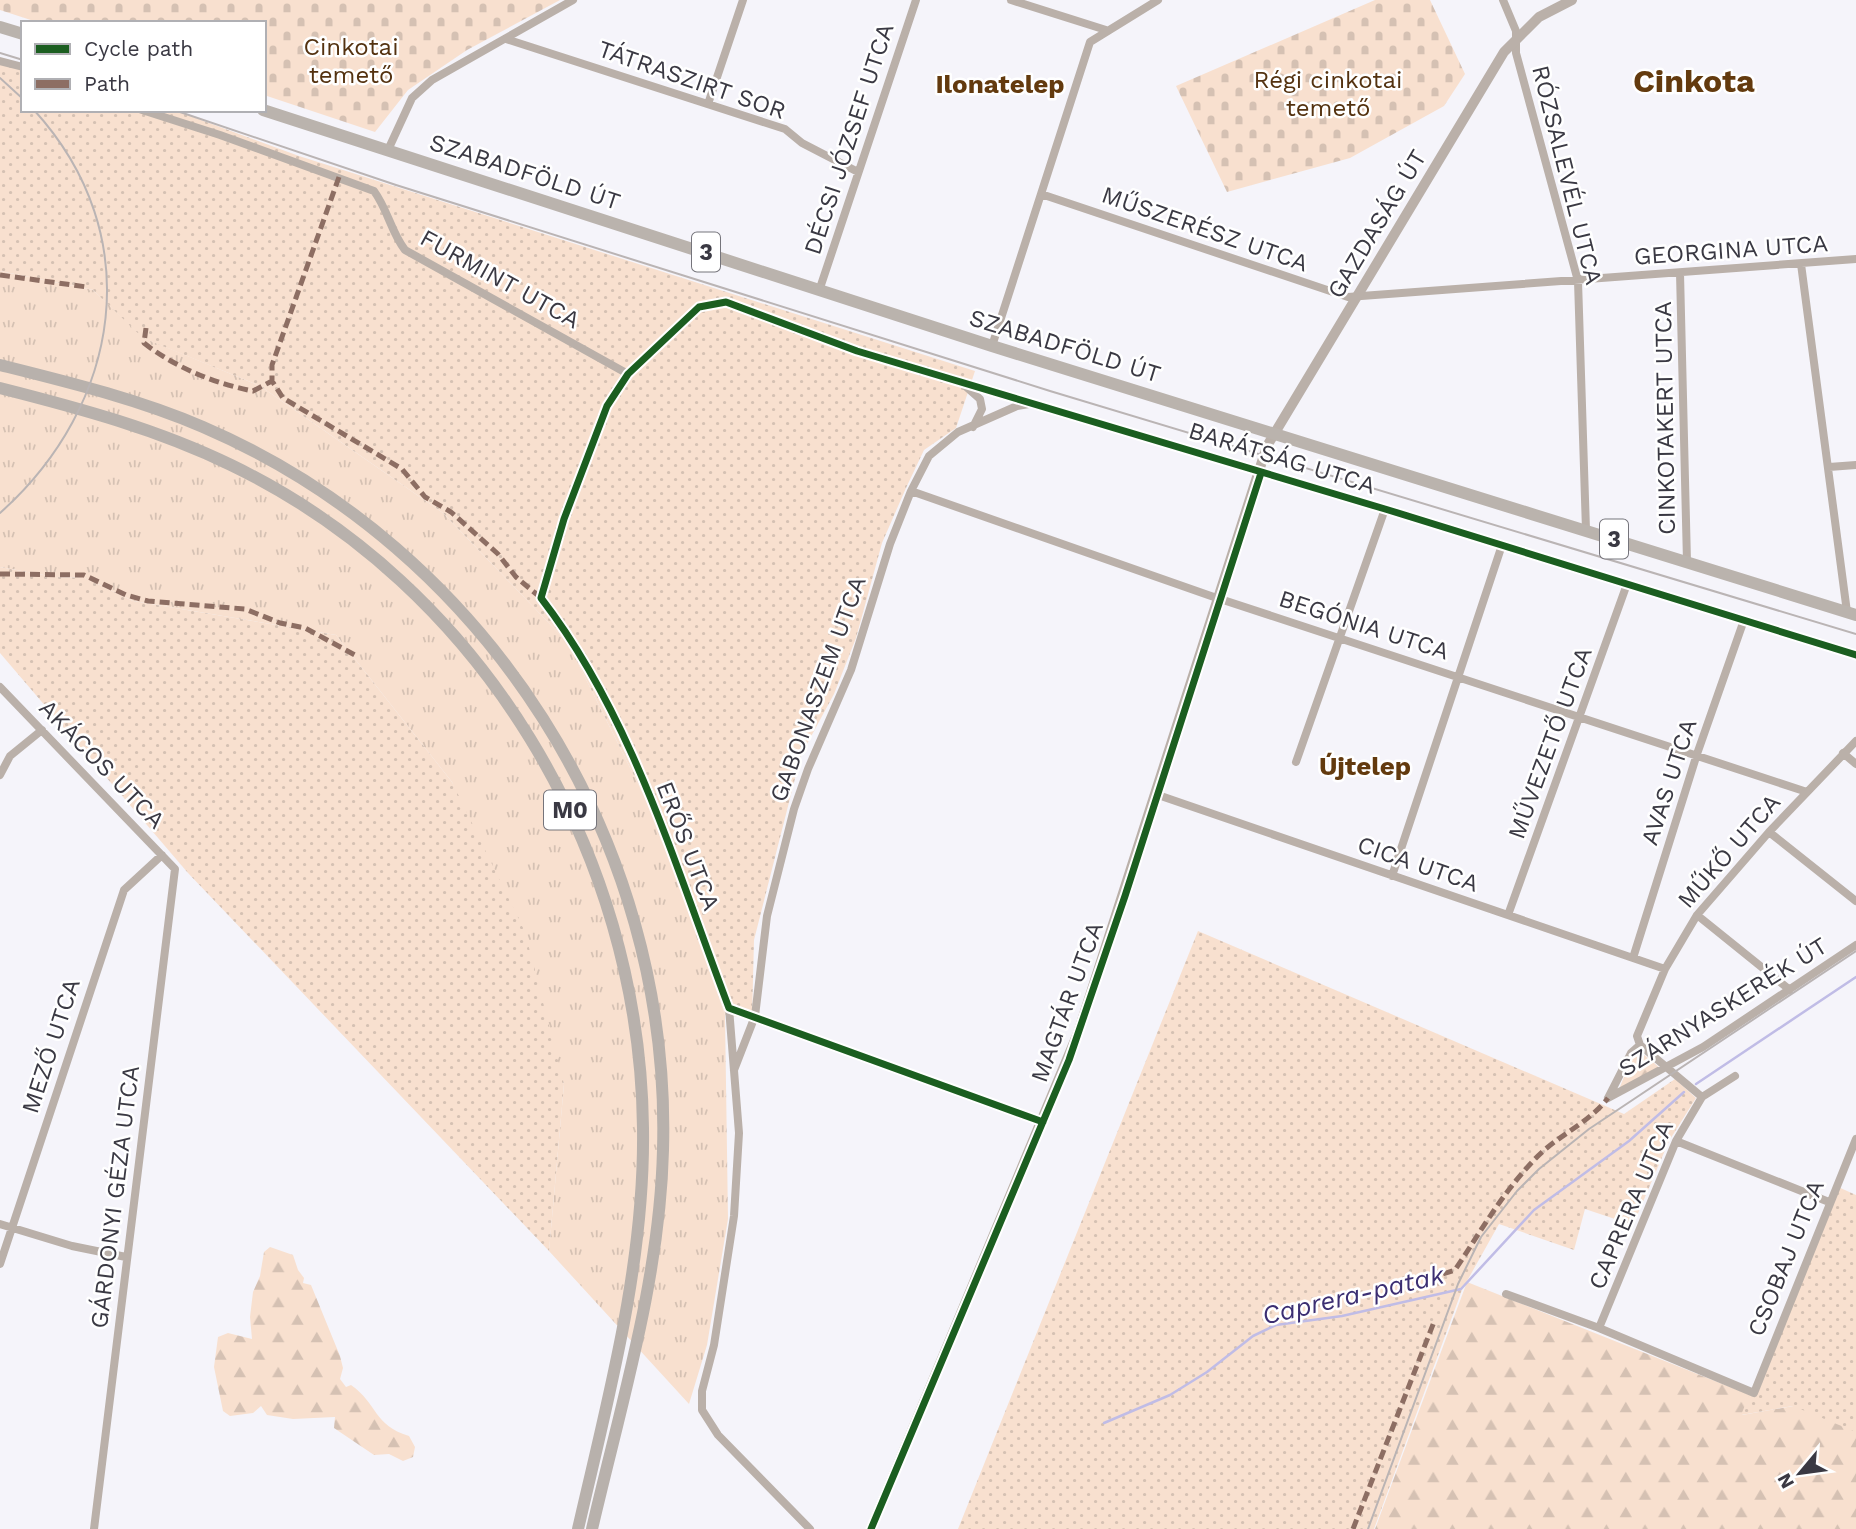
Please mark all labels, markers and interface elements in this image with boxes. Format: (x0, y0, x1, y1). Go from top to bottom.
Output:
street label: DÉCSI JÓZSEF UTCA (798, 20, 900, 258)
legend (21, 21, 266, 112)
park label: Cinkotai temető (303, 33, 399, 89)
street label: TÁTRASZIRT SOR (595, 35, 789, 125)
text: Cycle path (84, 36, 193, 61)
street label: RÓZSALEVÉL UTCA (1526, 62, 1608, 288)
district label: Cinkota (1633, 62, 1755, 100)
park label: Régi cinkotai temető (1254, 66, 1402, 122)
district label: Ilonatelep (935, 69, 1065, 99)
text: Path (84, 71, 130, 96)
street label: SZABADFÖLD ÚT (426, 128, 624, 216)
street label: GAZDASÁG ÚT (1322, 145, 1432, 303)
street label: MŰSZERÉSZ UTCA (1098, 181, 1312, 278)
street label: FURMINT UTCA (415, 224, 585, 334)
street label: GEORGINA UTCA (1633, 229, 1829, 271)
road number: 3 (692, 232, 720, 272)
street label: CINKOTAKERT UTCA (1649, 301, 1681, 535)
street label: SZABADFÖLD ÚT (966, 304, 1164, 388)
street label: BARÁTSÁG UTCA (1185, 416, 1379, 500)
road number: 3 (1600, 520, 1628, 558)
street label: GABONASZEM UTCA (764, 572, 872, 806)
street label: BEGÓNIA UTCA (1276, 584, 1453, 666)
street label: MŰVEZETŐ UTCA (1502, 643, 1598, 843)
street label: AKÁCOS UTCA (34, 694, 171, 834)
street label: AVAS UTCA (1635, 715, 1703, 849)
district label: Újtelep (1319, 751, 1411, 781)
street label: ERŐS UTCA (651, 778, 725, 915)
street label: MŰKŐ UTCA (1672, 788, 1786, 914)
road number: M0 (544, 790, 596, 830)
street label: CICA UTCA (1354, 830, 1482, 898)
street label: MAGTÁR UTCA (1025, 918, 1109, 1086)
street label: SZÁRNYASKERÉK ÚT (1614, 931, 1832, 1083)
street label: MEZŐ UTCA (16, 975, 86, 1117)
street label: GÁRDONYI GÉZA UTCA (85, 1064, 145, 1330)
street label: CAPRERA UTCA (1583, 1116, 1679, 1294)
street label: CSOBAJ UTCA (1742, 1176, 1830, 1340)
water label: Caprera-patak (1259, 1259, 1448, 1330)
north arrow (1765, 1438, 1835, 1508)
text: N (1772, 1469, 1799, 1493)

